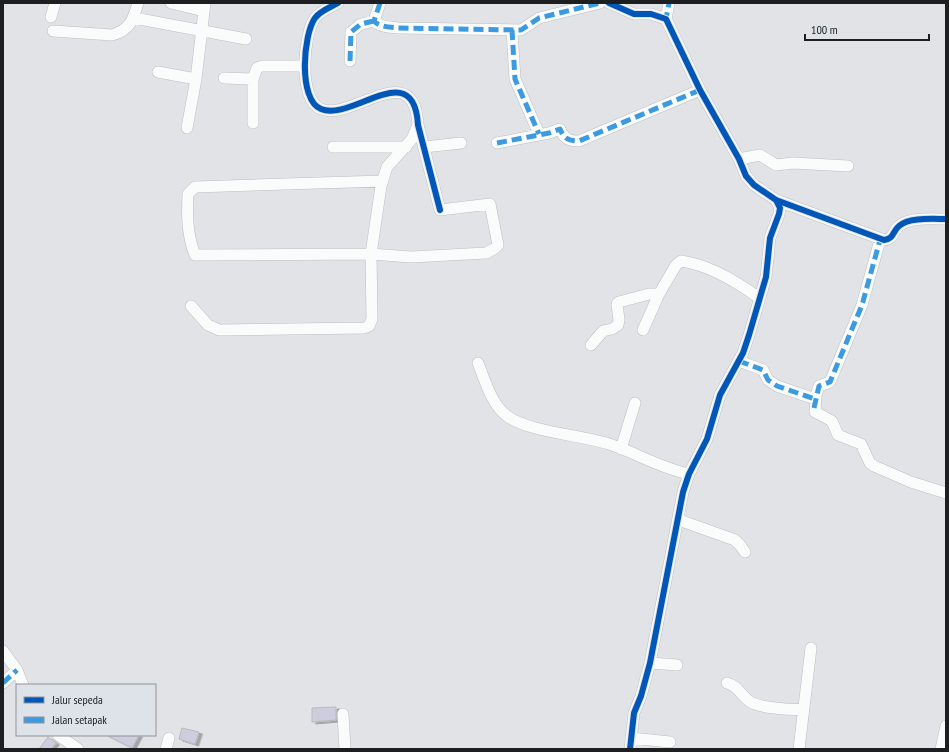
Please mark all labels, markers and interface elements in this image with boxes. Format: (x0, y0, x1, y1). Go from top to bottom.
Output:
scale bar (805, 16, 929, 42)
text: 100 m (811, 22, 838, 37)
legend (16, 684, 156, 736)
text: Jalur sepeda (51, 692, 103, 707)
text: Jalan setapak (51, 712, 107, 727)

